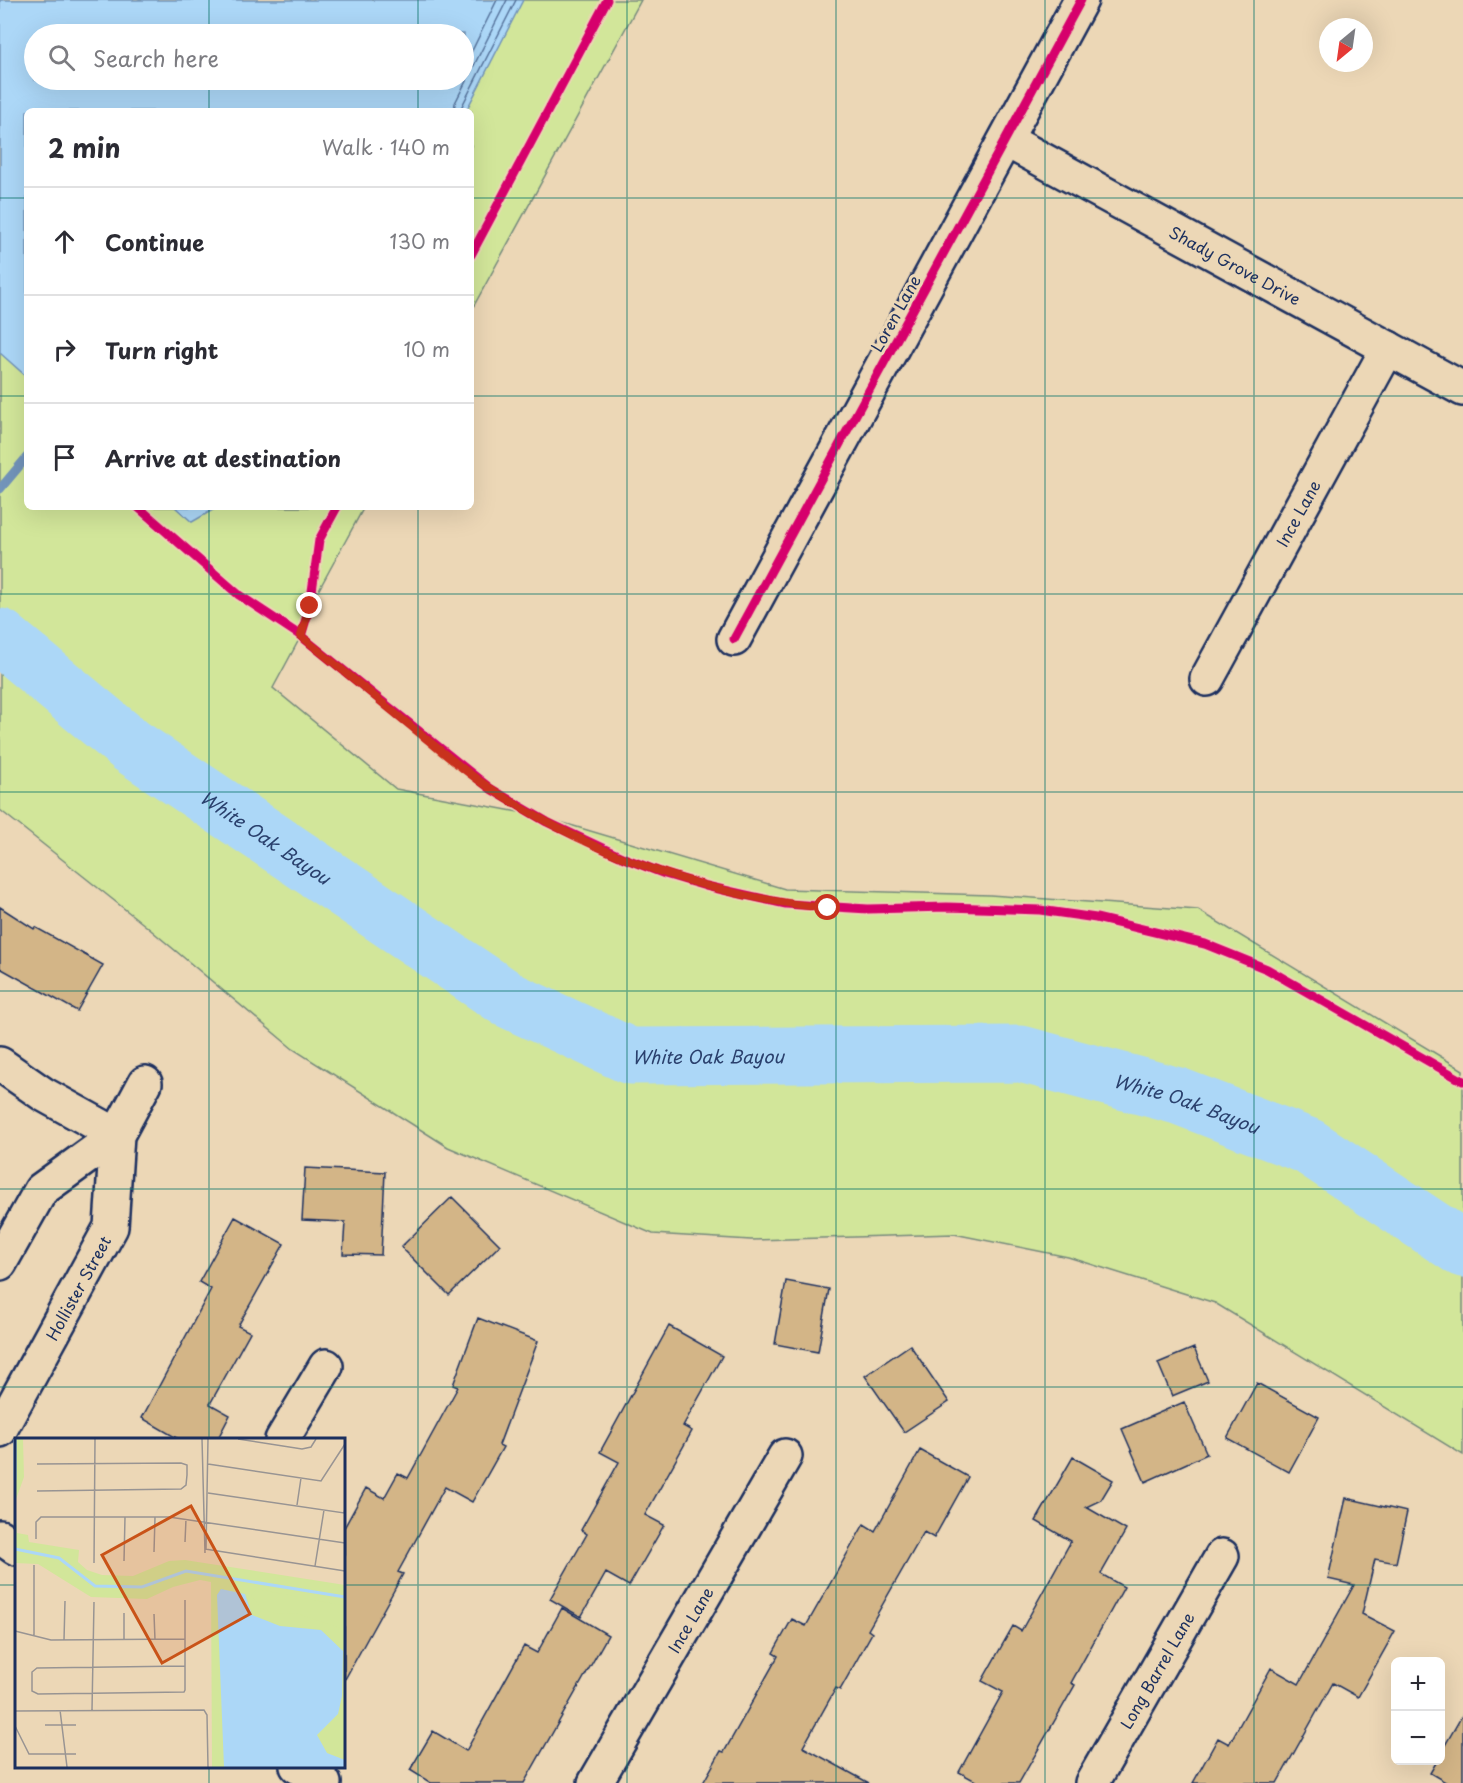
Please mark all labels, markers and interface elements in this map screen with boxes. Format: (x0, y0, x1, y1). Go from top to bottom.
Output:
north arrow (1319, 18, 1373, 72)
search box (24, 24, 474, 90)
icon: search (45, 41, 78, 74)
text: Search here (93, 41, 219, 74)
text: 2 min (48, 128, 121, 167)
text: Walk · 140 m (322, 132, 450, 162)
street label: Shady Grove Drive (1165, 219, 1305, 310)
icon: ahead (48, 225, 81, 258)
text: Continue (105, 225, 204, 258)
text: 130 m (390, 226, 450, 256)
street label: Loren Lane (864, 270, 926, 356)
icon: right (48, 333, 81, 366)
text: Turn right (105, 333, 218, 366)
text: 10 m (403, 334, 450, 364)
icon: arrive (48, 441, 81, 474)
text: Arrive at destination (105, 441, 341, 474)
street label: Ince Lane (1270, 475, 1326, 551)
route end (296, 592, 322, 618)
water label: White Oak Bayou (195, 783, 338, 891)
route start (814, 894, 840, 920)
water label: White Oak Bayou (632, 1042, 785, 1069)
water label: White Oak Bayou (1111, 1066, 1265, 1140)
street label: Hollister Street (39, 1231, 116, 1345)
inset map (15, 1438, 345, 1768)
street label: Ince Lane (661, 1582, 719, 1657)
street label: Long Barrel Lane (1114, 1607, 1200, 1733)
map controls (1391, 1657, 1445, 1765)
button: + (1391, 1657, 1445, 1711)
button: − (1391, 1711, 1445, 1765)

